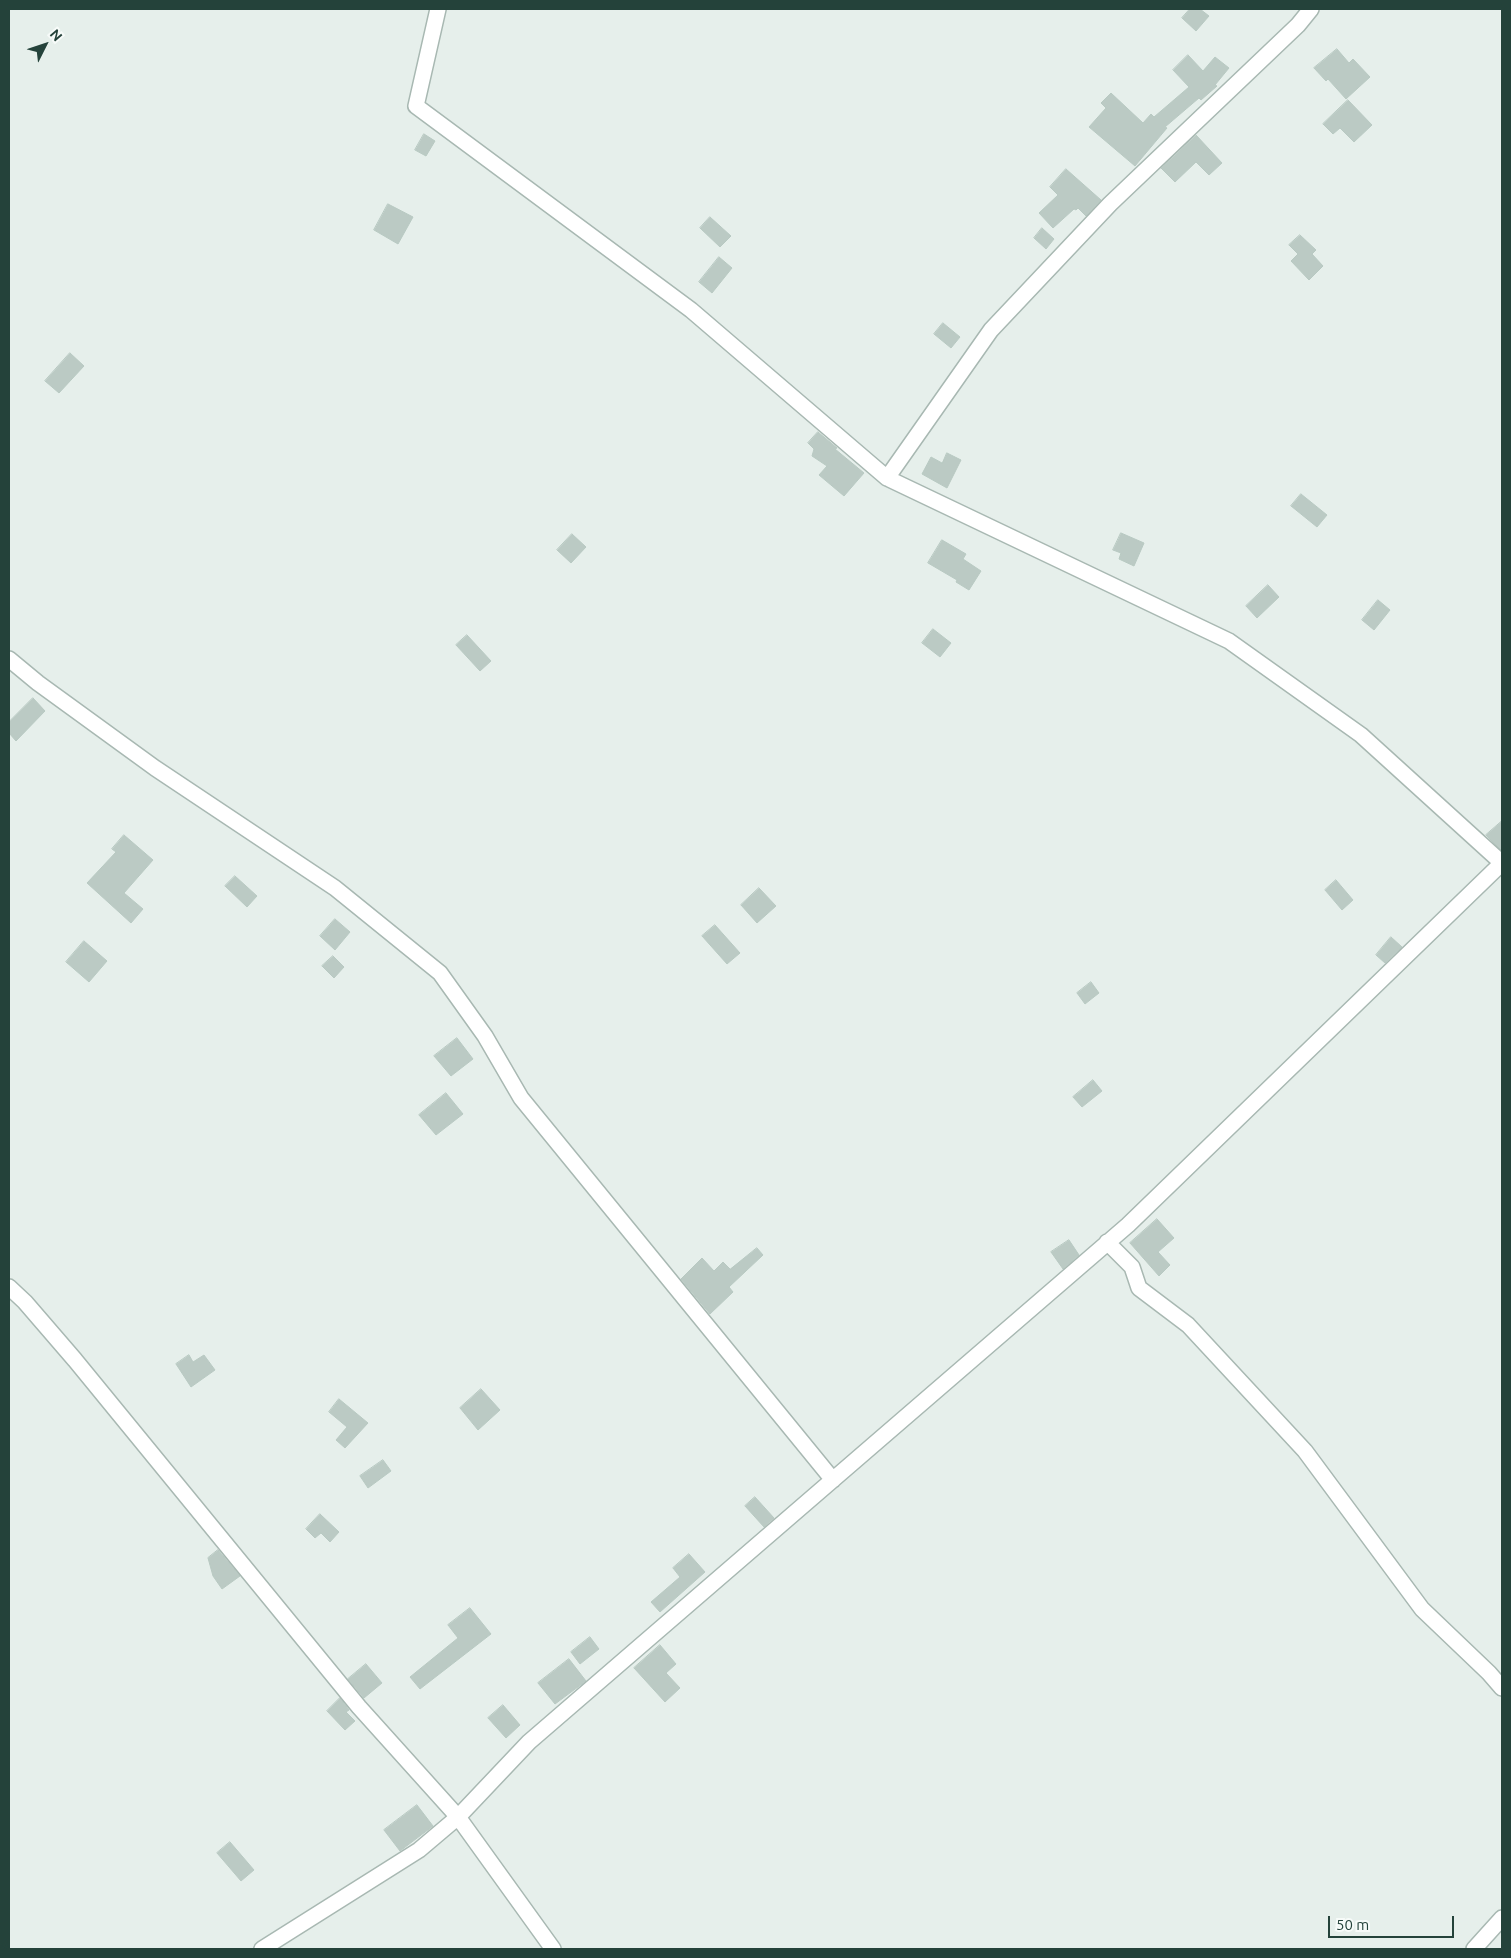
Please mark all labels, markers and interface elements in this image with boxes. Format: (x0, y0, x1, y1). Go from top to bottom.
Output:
north arrow (20, 20, 70, 70)
text: N (47, 26, 66, 44)
scale bar (1331, 1906, 1457, 1938)
text: 50 m (1336, 1916, 1369, 1933)

